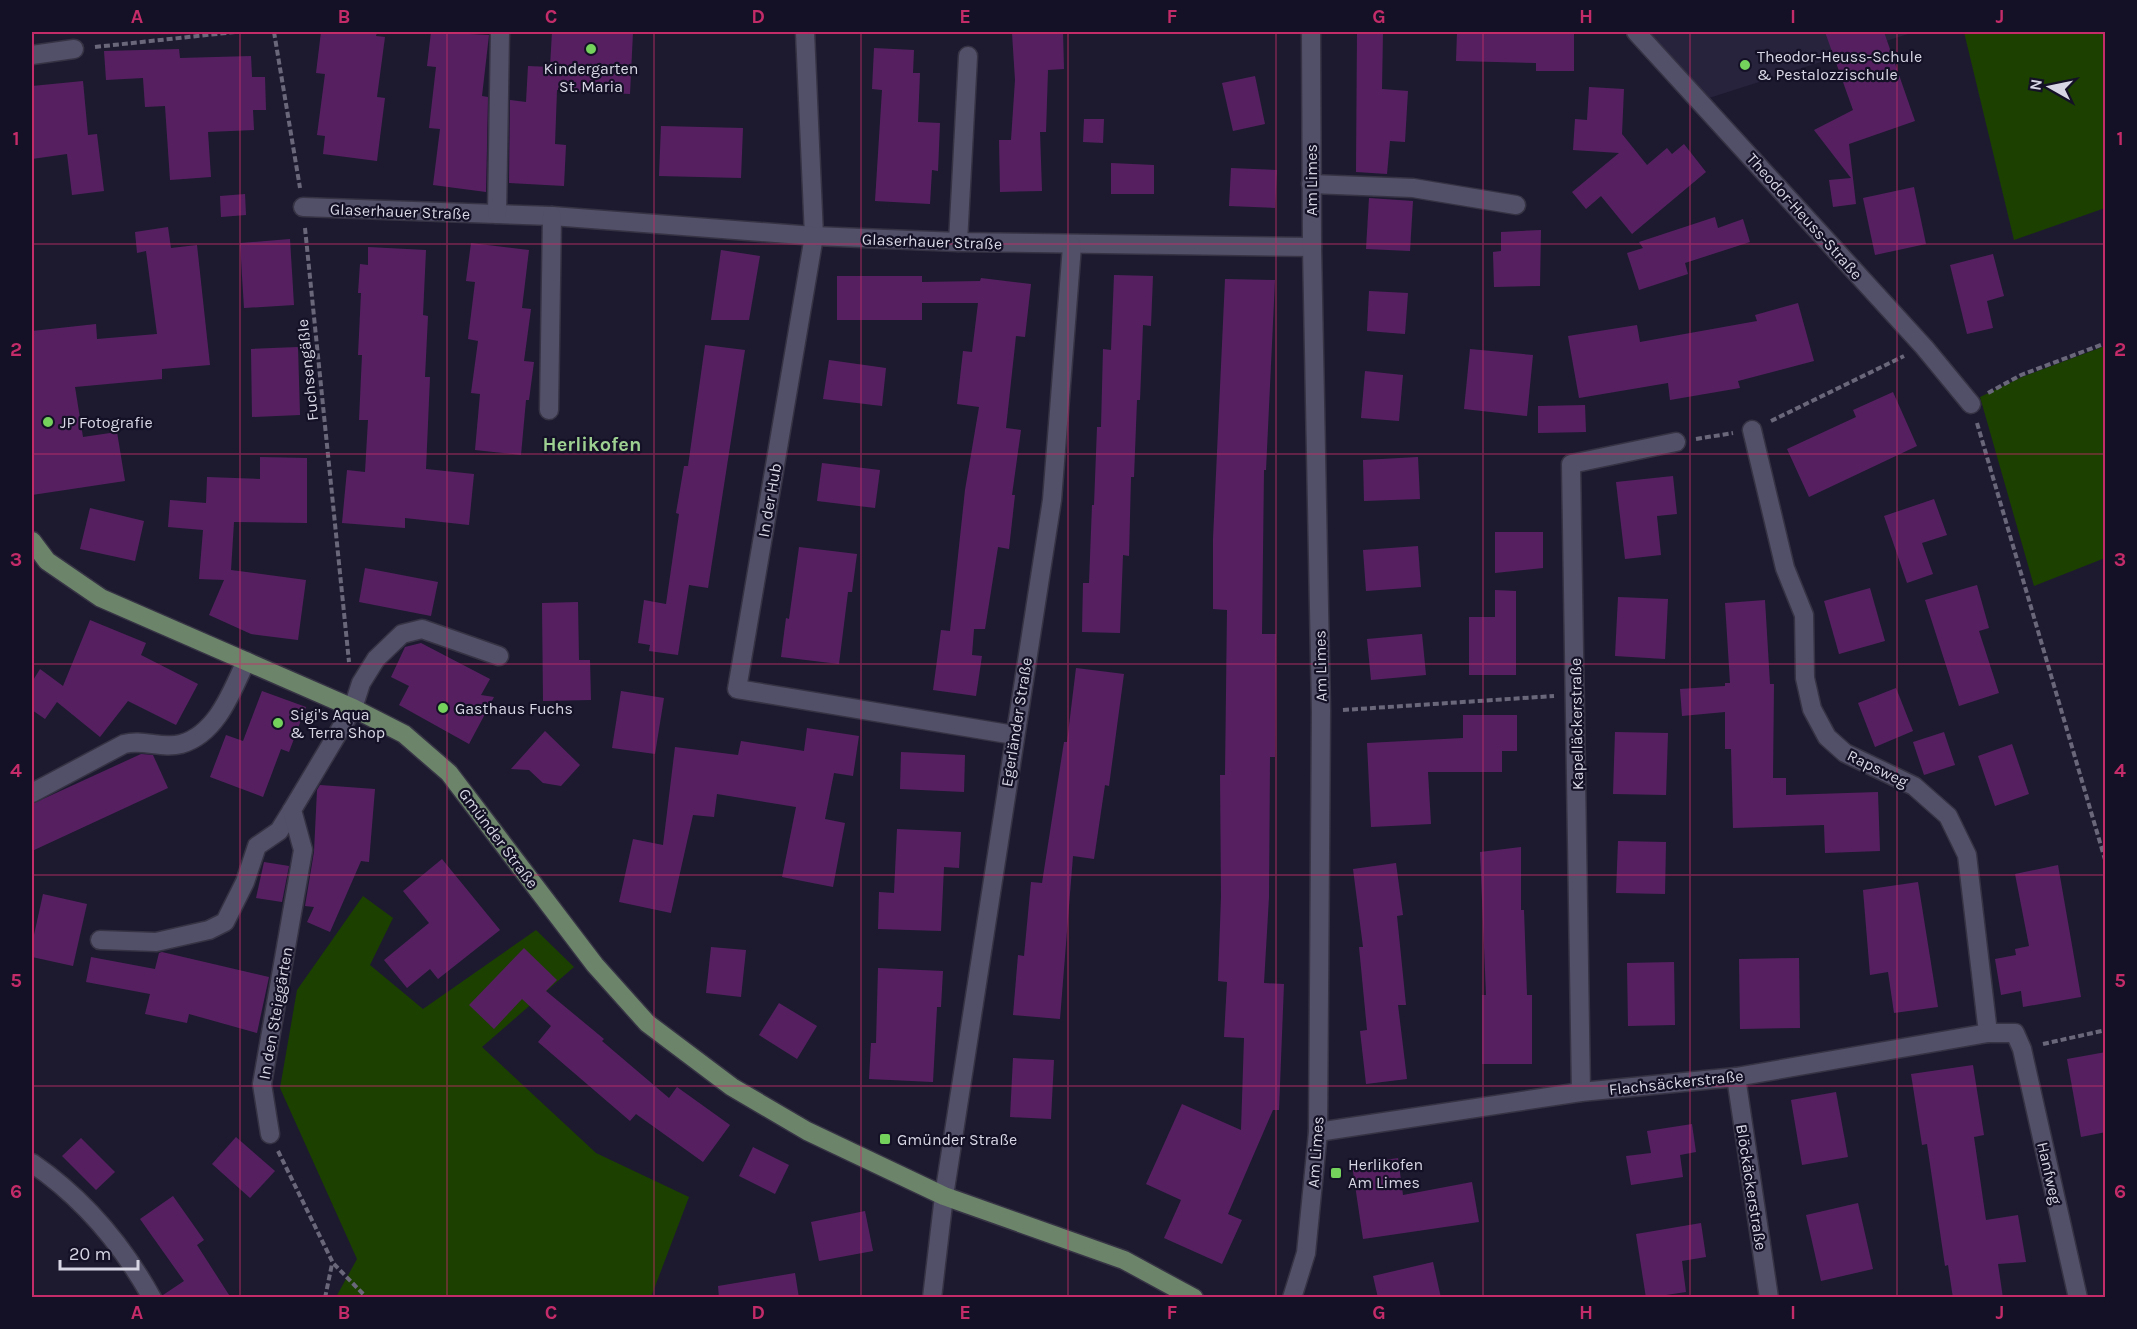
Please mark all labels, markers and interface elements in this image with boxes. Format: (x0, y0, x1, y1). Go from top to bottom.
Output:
text: A (131, 5, 144, 28)
text: B (338, 5, 350, 28)
text: C (545, 5, 557, 28)
text: D (751, 5, 765, 28)
text: E (959, 5, 971, 28)
text: F (1167, 5, 1178, 28)
text: G (1372, 5, 1386, 28)
text: H (1579, 5, 1593, 28)
text: I (1790, 5, 1796, 28)
text: J (1996, 5, 2004, 28)
marker: Kindergarten St. Maria (584, 42, 598, 56)
place label: Theodor-Heuss-Schule & Pestalozzischule (1757, 47, 1922, 84)
north arrow (2020, 57, 2080, 117)
marker: Theodor-Heuss-Schule & Pestalozzischule (1738, 58, 1752, 72)
place label: Kindergarten St. Maria (544, 59, 638, 96)
text: N (2025, 78, 2046, 92)
text: 1 (12, 127, 20, 150)
text: 1 (2116, 127, 2124, 150)
street label: Am Limes (1302, 144, 1321, 216)
street label: Theodor-Heuss-Straße (1743, 149, 1866, 283)
street label: Glaserhauer Straße (330, 200, 470, 223)
street label: Glaserhauer Straße (862, 230, 1002, 253)
street label: Fuchsengäßle (293, 318, 322, 422)
text: 2 (10, 338, 22, 361)
text: 2 (2114, 338, 2126, 361)
place label: JP Fotografie (60, 413, 153, 432)
marker: JP Fotografie (41, 415, 55, 429)
district label: Herlikofen (543, 433, 641, 456)
street label: In der Hub (754, 461, 785, 539)
text: 3 (10, 548, 22, 571)
text: 3 (2114, 548, 2126, 571)
street label: Am Limes (1310, 630, 1331, 702)
street label: Egerländer Straße (997, 656, 1036, 788)
street label: Kapelläckerstraße (1566, 658, 1587, 790)
place label: Gasthaus Fuchs (455, 699, 573, 718)
marker: Gasthaus Fuchs (436, 701, 450, 715)
place label: Sigi's Aqua & Terra Shop (290, 705, 385, 742)
marker: Sigi's Aqua & Terra Shop (271, 716, 285, 730)
street label: Rapsweg (1844, 746, 1911, 791)
text: 4 (10, 759, 22, 782)
text: 4 (2114, 759, 2126, 782)
street label: Gmünder Straße (455, 785, 542, 892)
street label: In den Steiggärten (254, 945, 297, 1081)
text: 5 (10, 969, 22, 992)
text: 5 (2114, 969, 2126, 992)
street label: Flachsäckerstraße (1608, 1066, 1744, 1099)
street label: Am Limes (1304, 1116, 1327, 1189)
street label: Blöckäckerstraße (1732, 1123, 1771, 1252)
place label: Gmünder Straße (897, 1130, 1017, 1149)
marker: Gmünder Straße (878, 1132, 892, 1146)
street label: Hanfweg (2033, 1140, 2066, 1206)
place label: Herlikofen Am Limes (1348, 1155, 1423, 1192)
marker: Herlikofen Am Limes (1329, 1166, 1343, 1180)
text: 6 (10, 1180, 22, 1203)
text: 6 (2114, 1180, 2126, 1203)
scale bar (60, 1233, 138, 1271)
text: 20 m (69, 1243, 111, 1265)
text: A (131, 1301, 144, 1324)
text: B (338, 1301, 350, 1324)
text: C (545, 1301, 557, 1324)
text: D (751, 1301, 765, 1324)
text: E (959, 1301, 971, 1324)
text: F (1167, 1301, 1178, 1324)
text: G (1372, 1301, 1386, 1324)
text: H (1579, 1301, 1593, 1324)
text: I (1790, 1301, 1796, 1324)
text: J (1996, 1301, 2004, 1324)

